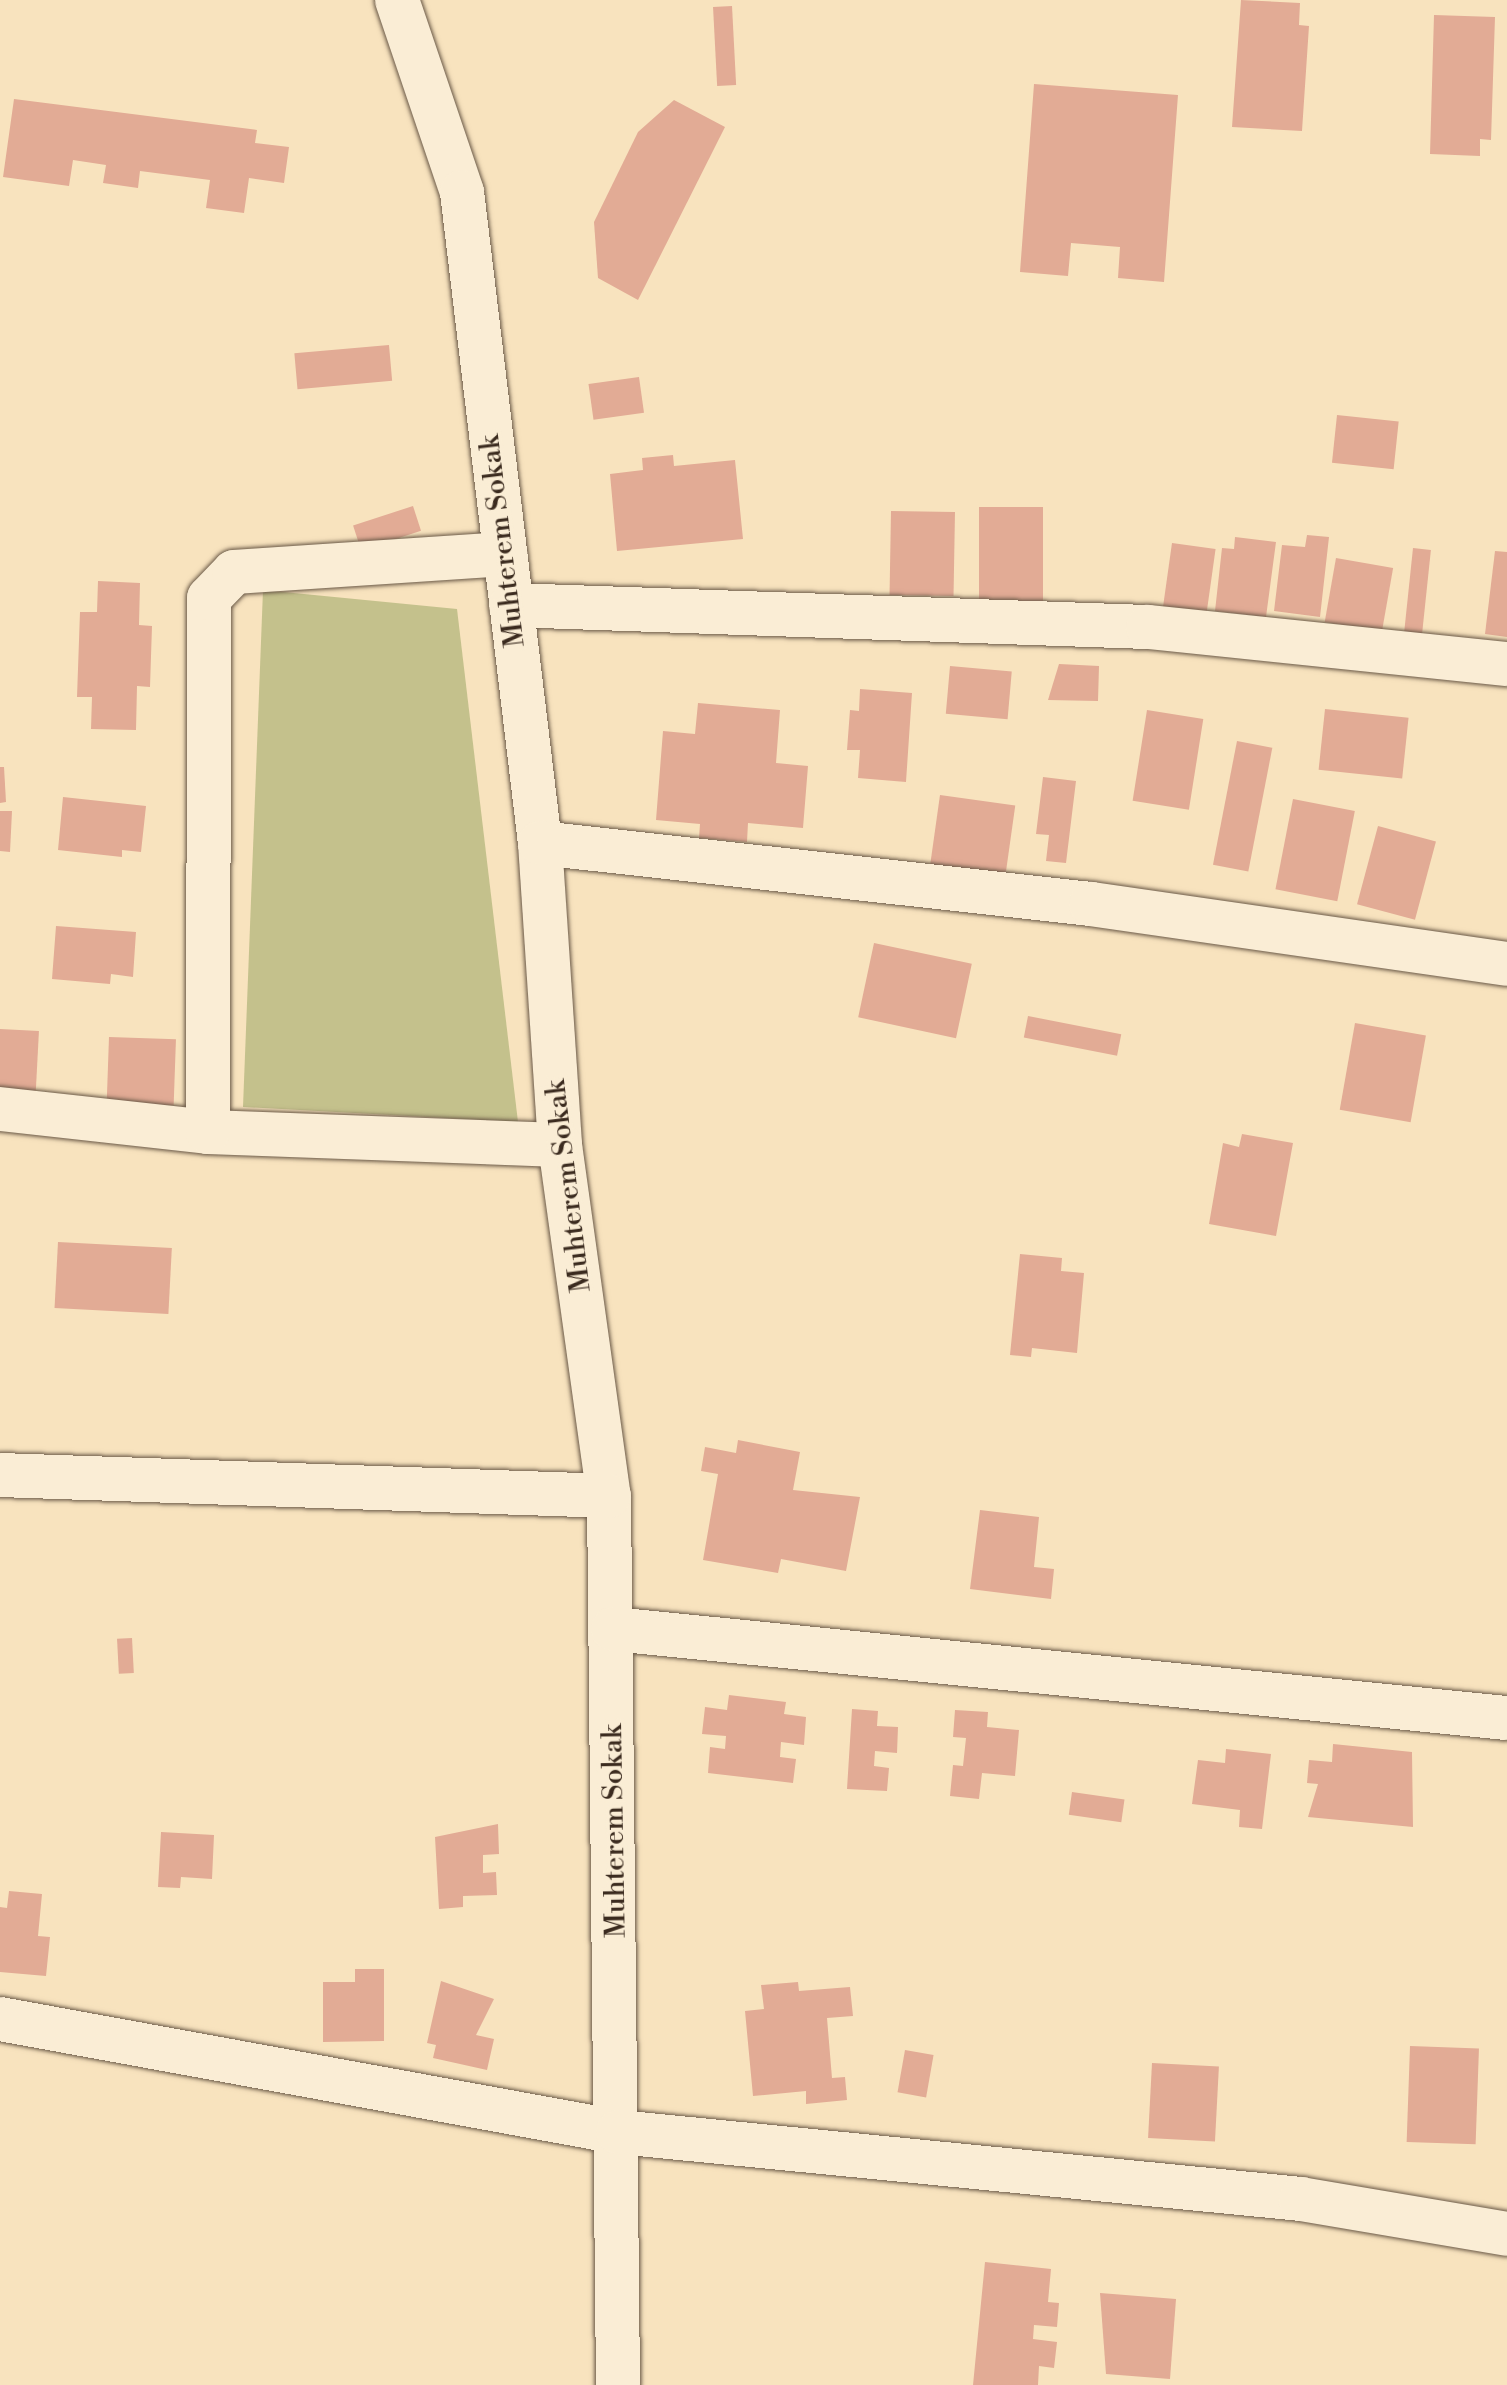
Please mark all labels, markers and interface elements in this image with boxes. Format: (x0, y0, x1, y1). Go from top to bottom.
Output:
street label: Muhterem Sokak (473, 433, 533, 649)
street label: Muhterem Sokak (539, 1078, 599, 1294)
street label: Muhterem Sokak (596, 1724, 634, 1938)

